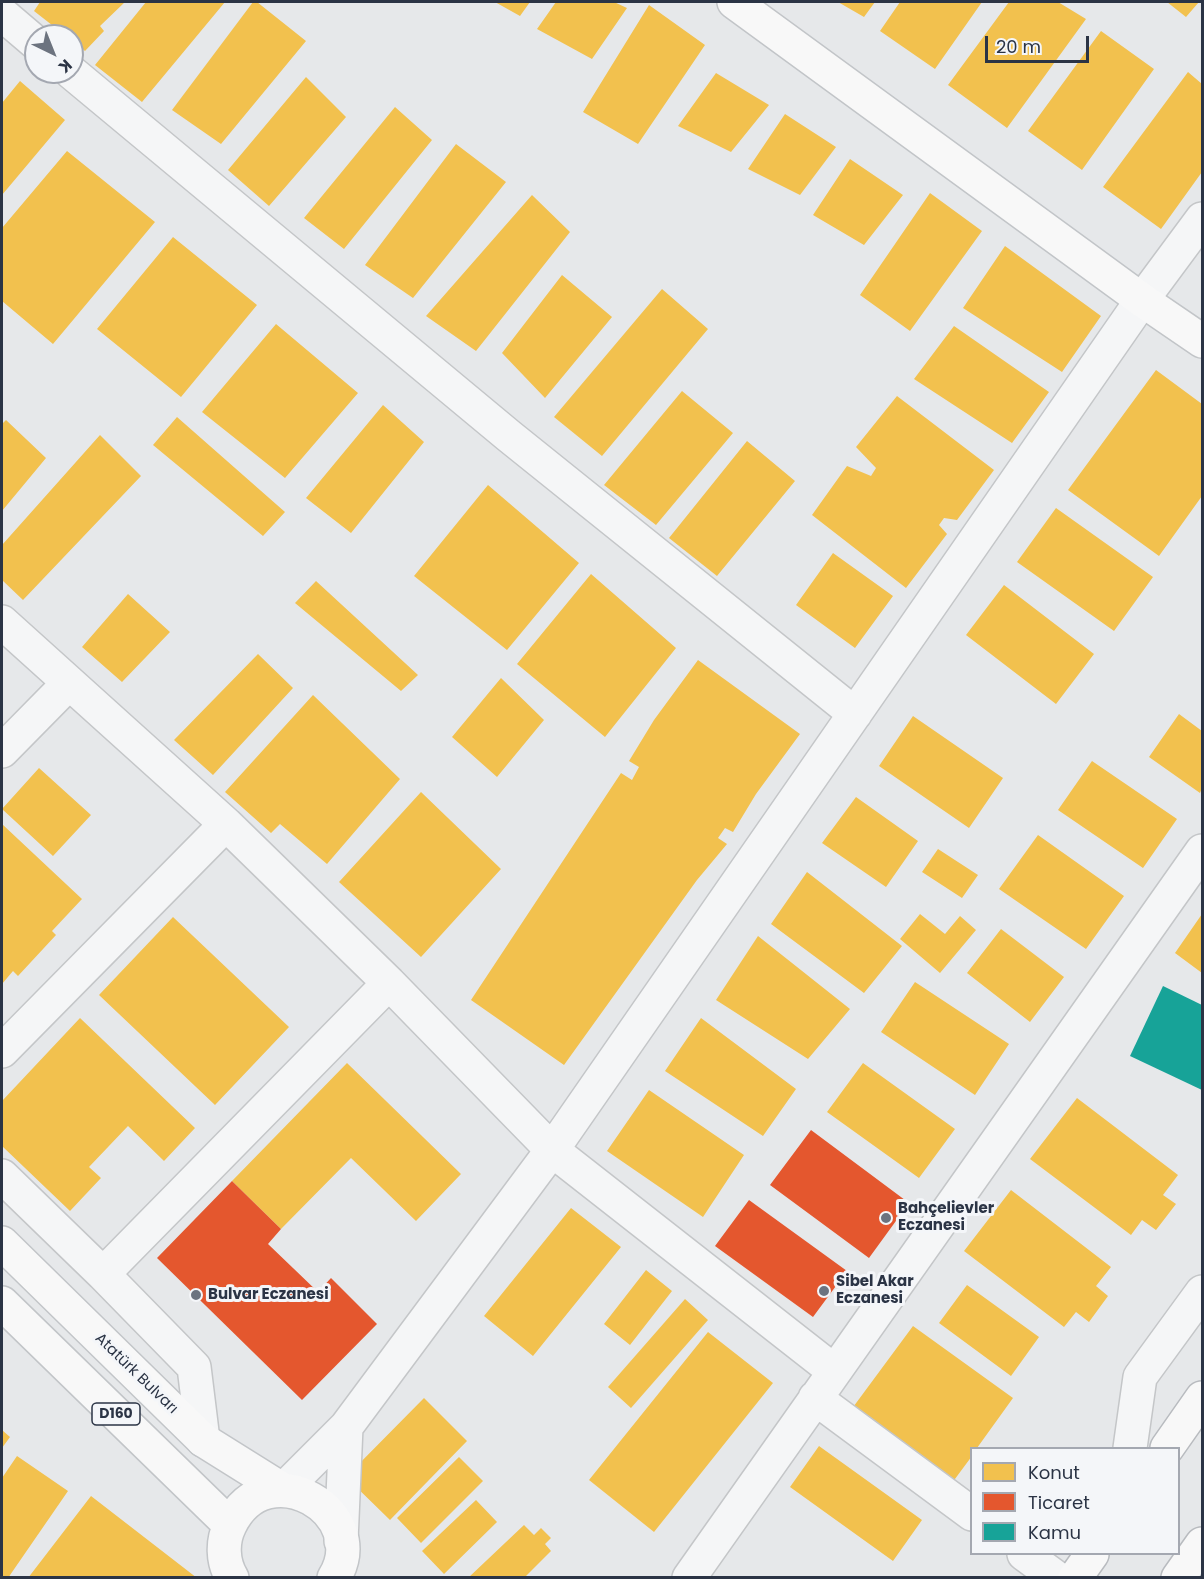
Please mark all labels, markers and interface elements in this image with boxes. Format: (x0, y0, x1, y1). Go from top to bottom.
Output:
north arrow (24, 24, 84, 84)
scale bar (988, 24, 1092, 62)
text: 20 m (996, 34, 1041, 59)
text: K (53, 54, 77, 78)
place label: Bahçelievler Eczanesi (898, 1200, 994, 1235)
marker: Bahçelievler Eczanesi (879, 1211, 893, 1225)
place label: Sibel Akar Eczanesi (836, 1273, 914, 1308)
marker: Sibel Akar Eczanesi (817, 1284, 831, 1298)
place label: Bulvar Eczanesi (208, 1286, 329, 1304)
marker: Bulvar Eczanesi (189, 1288, 203, 1302)
street label: Atatürk Bulvarı (91, 1330, 181, 1418)
road number: D160 (92, 1403, 140, 1425)
legend (970, 1447, 1180, 1555)
text: Konut (1028, 1460, 1080, 1485)
text: Ticaret (1028, 1490, 1090, 1515)
text: Kamu (1028, 1520, 1081, 1545)

